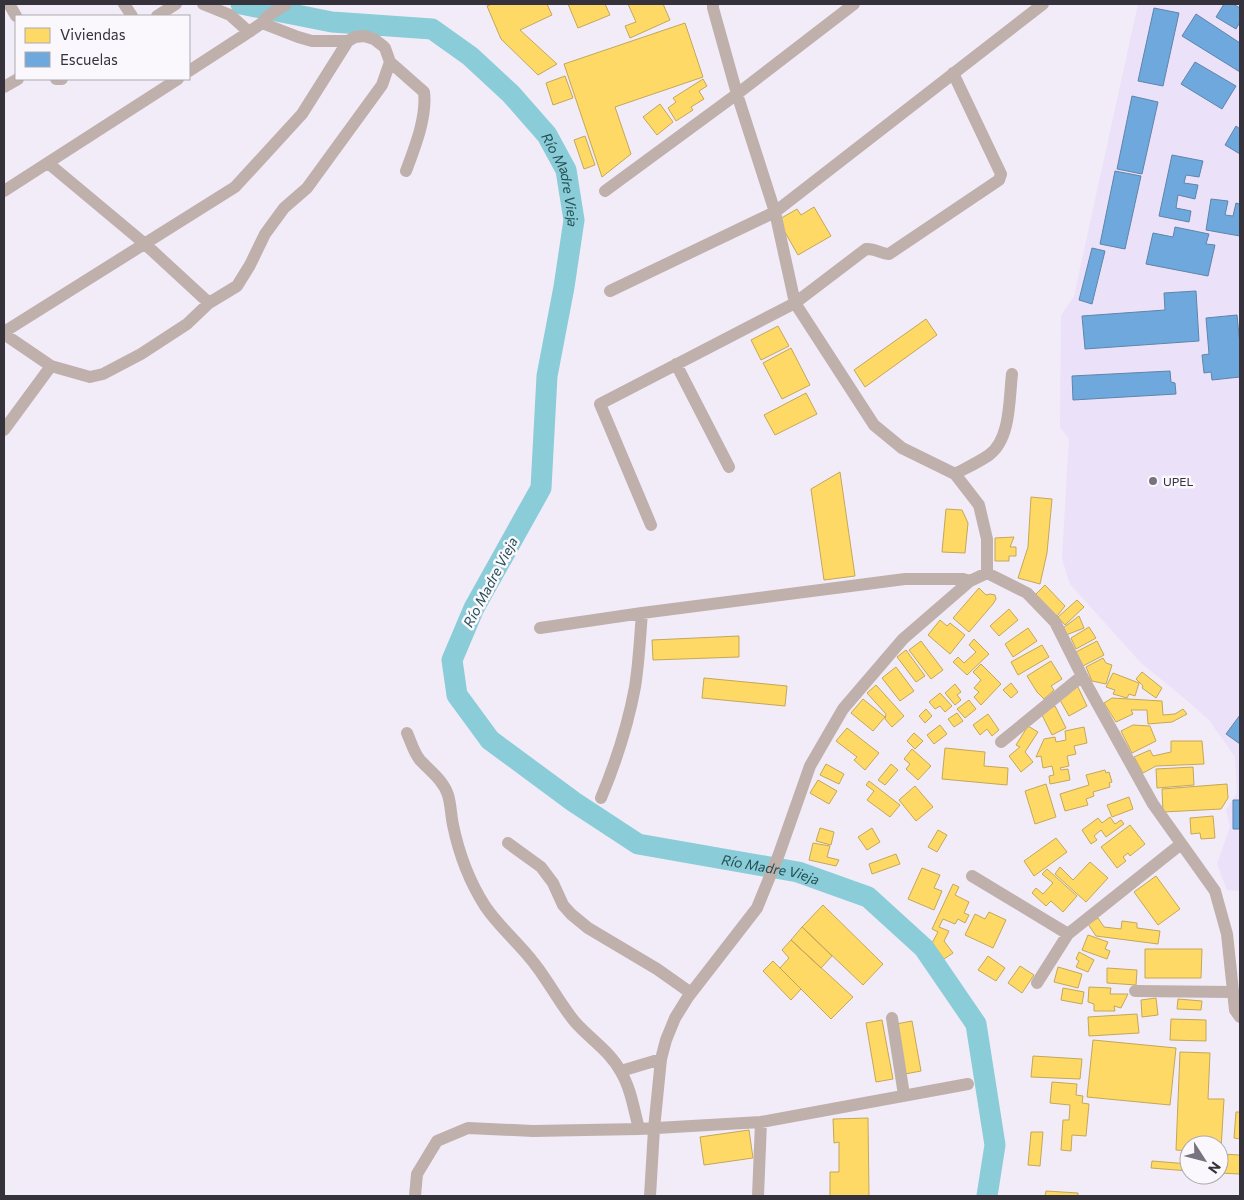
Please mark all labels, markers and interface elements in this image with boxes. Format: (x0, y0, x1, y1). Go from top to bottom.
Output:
legend (15, 15, 190, 80)
text: Viviendas (60, 25, 126, 43)
text: Escuelas (60, 50, 118, 68)
water label: Río Madre Vieja (539, 129, 582, 228)
place label: UPEL (1163, 474, 1193, 488)
marker: UPEL (1147, 475, 1159, 487)
water label: Río Madre Vieja (459, 534, 521, 630)
water label: Río Madre Vieja (720, 850, 822, 888)
north arrow (1179, 1135, 1229, 1185)
text: N (1205, 1159, 1225, 1177)

